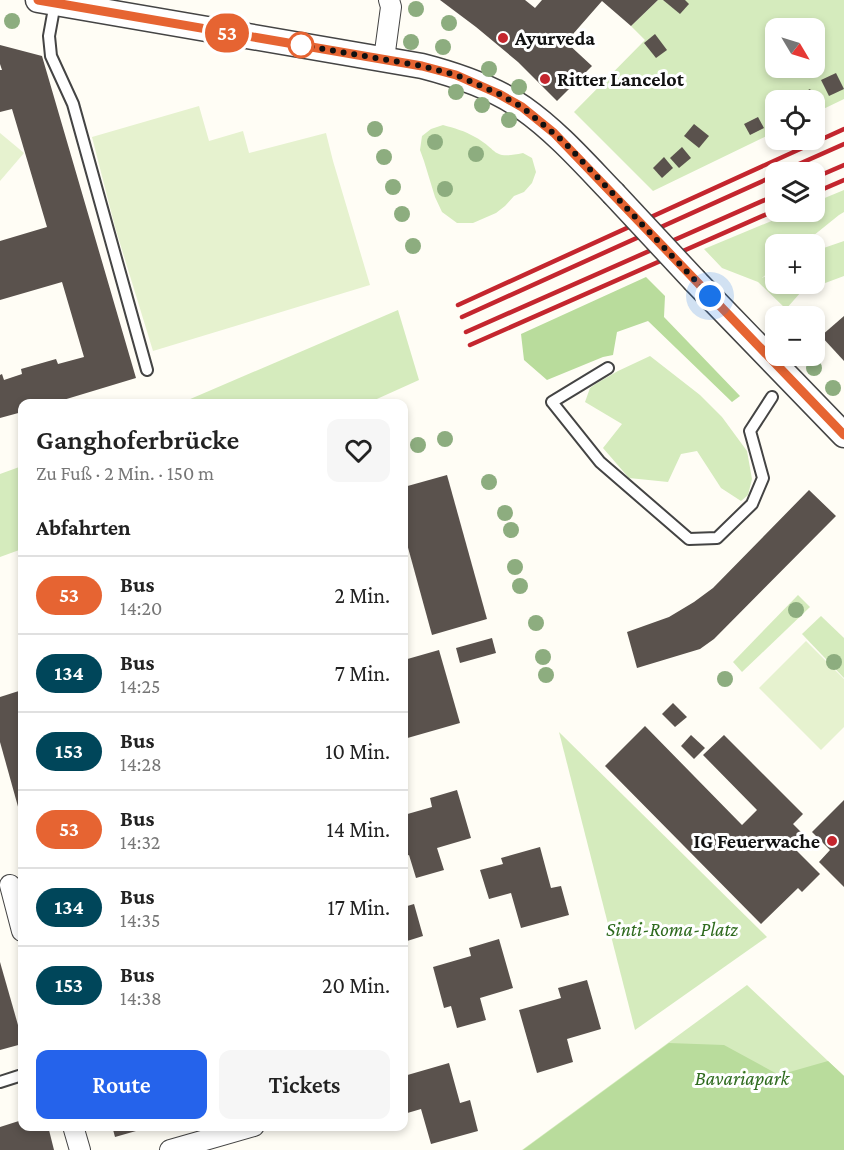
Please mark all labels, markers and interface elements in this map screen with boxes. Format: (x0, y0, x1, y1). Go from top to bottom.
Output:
line badge: 53 (200, 14, 254, 52)
north arrow (765, 18, 825, 78)
map controls (765, 18, 825, 366)
text: 53 (217, 21, 237, 45)
place label: Ayurveda (514, 27, 595, 49)
marker: Ayurveda (496, 31, 510, 45)
unlabelled marker (288, 32, 314, 58)
place label: Ritter Lancelot (557, 68, 685, 90)
marker: Ritter Lancelot (538, 72, 552, 86)
button: locate (765, 90, 825, 150)
button: layers (765, 162, 825, 222)
button: + (765, 234, 825, 294)
your location (695, 281, 725, 311)
button: − (765, 306, 825, 366)
button: heart (327, 419, 390, 482)
text: Ganghoferbrücke (36, 424, 239, 455)
text: Zu Fuß · 2 Min. · 150 m (36, 462, 214, 484)
text: Abfahrten (36, 515, 131, 540)
text: Bus (120, 572, 154, 597)
text: 53 (59, 583, 79, 607)
text: 2 Min. (335, 583, 390, 608)
text: 14:20 (120, 597, 162, 619)
text: Bus (120, 650, 154, 675)
text: 134 (54, 661, 84, 685)
text: 7 Min. (335, 661, 390, 686)
text: 14:25 (120, 675, 160, 697)
text: Bus (120, 728, 154, 753)
text: 153 (55, 739, 83, 763)
text: 10 Min. (325, 739, 390, 764)
text: 14:28 (120, 753, 162, 775)
text: Bus (120, 806, 154, 831)
text: 53 (59, 817, 79, 841)
text: 14 Min. (326, 817, 390, 842)
place label: IG Feuerwache (694, 830, 820, 852)
text: 14:32 (120, 831, 160, 853)
marker: IG Feuerwache (825, 834, 839, 848)
text: Bus (120, 884, 154, 909)
text: 134 (54, 895, 84, 919)
text: 17 Min. (328, 895, 390, 920)
text: 14:35 (120, 909, 160, 931)
park label: Sinti-Roma-Platz (606, 918, 738, 940)
text: Bus (120, 962, 154, 987)
text: 153 (55, 973, 83, 997)
text: 20 Min. (322, 973, 390, 998)
text: 14:38 (120, 987, 162, 1009)
button: Route (36, 1050, 207, 1119)
button: Tickets (219, 1050, 390, 1119)
park label: Bavariapark (695, 1067, 790, 1090)

